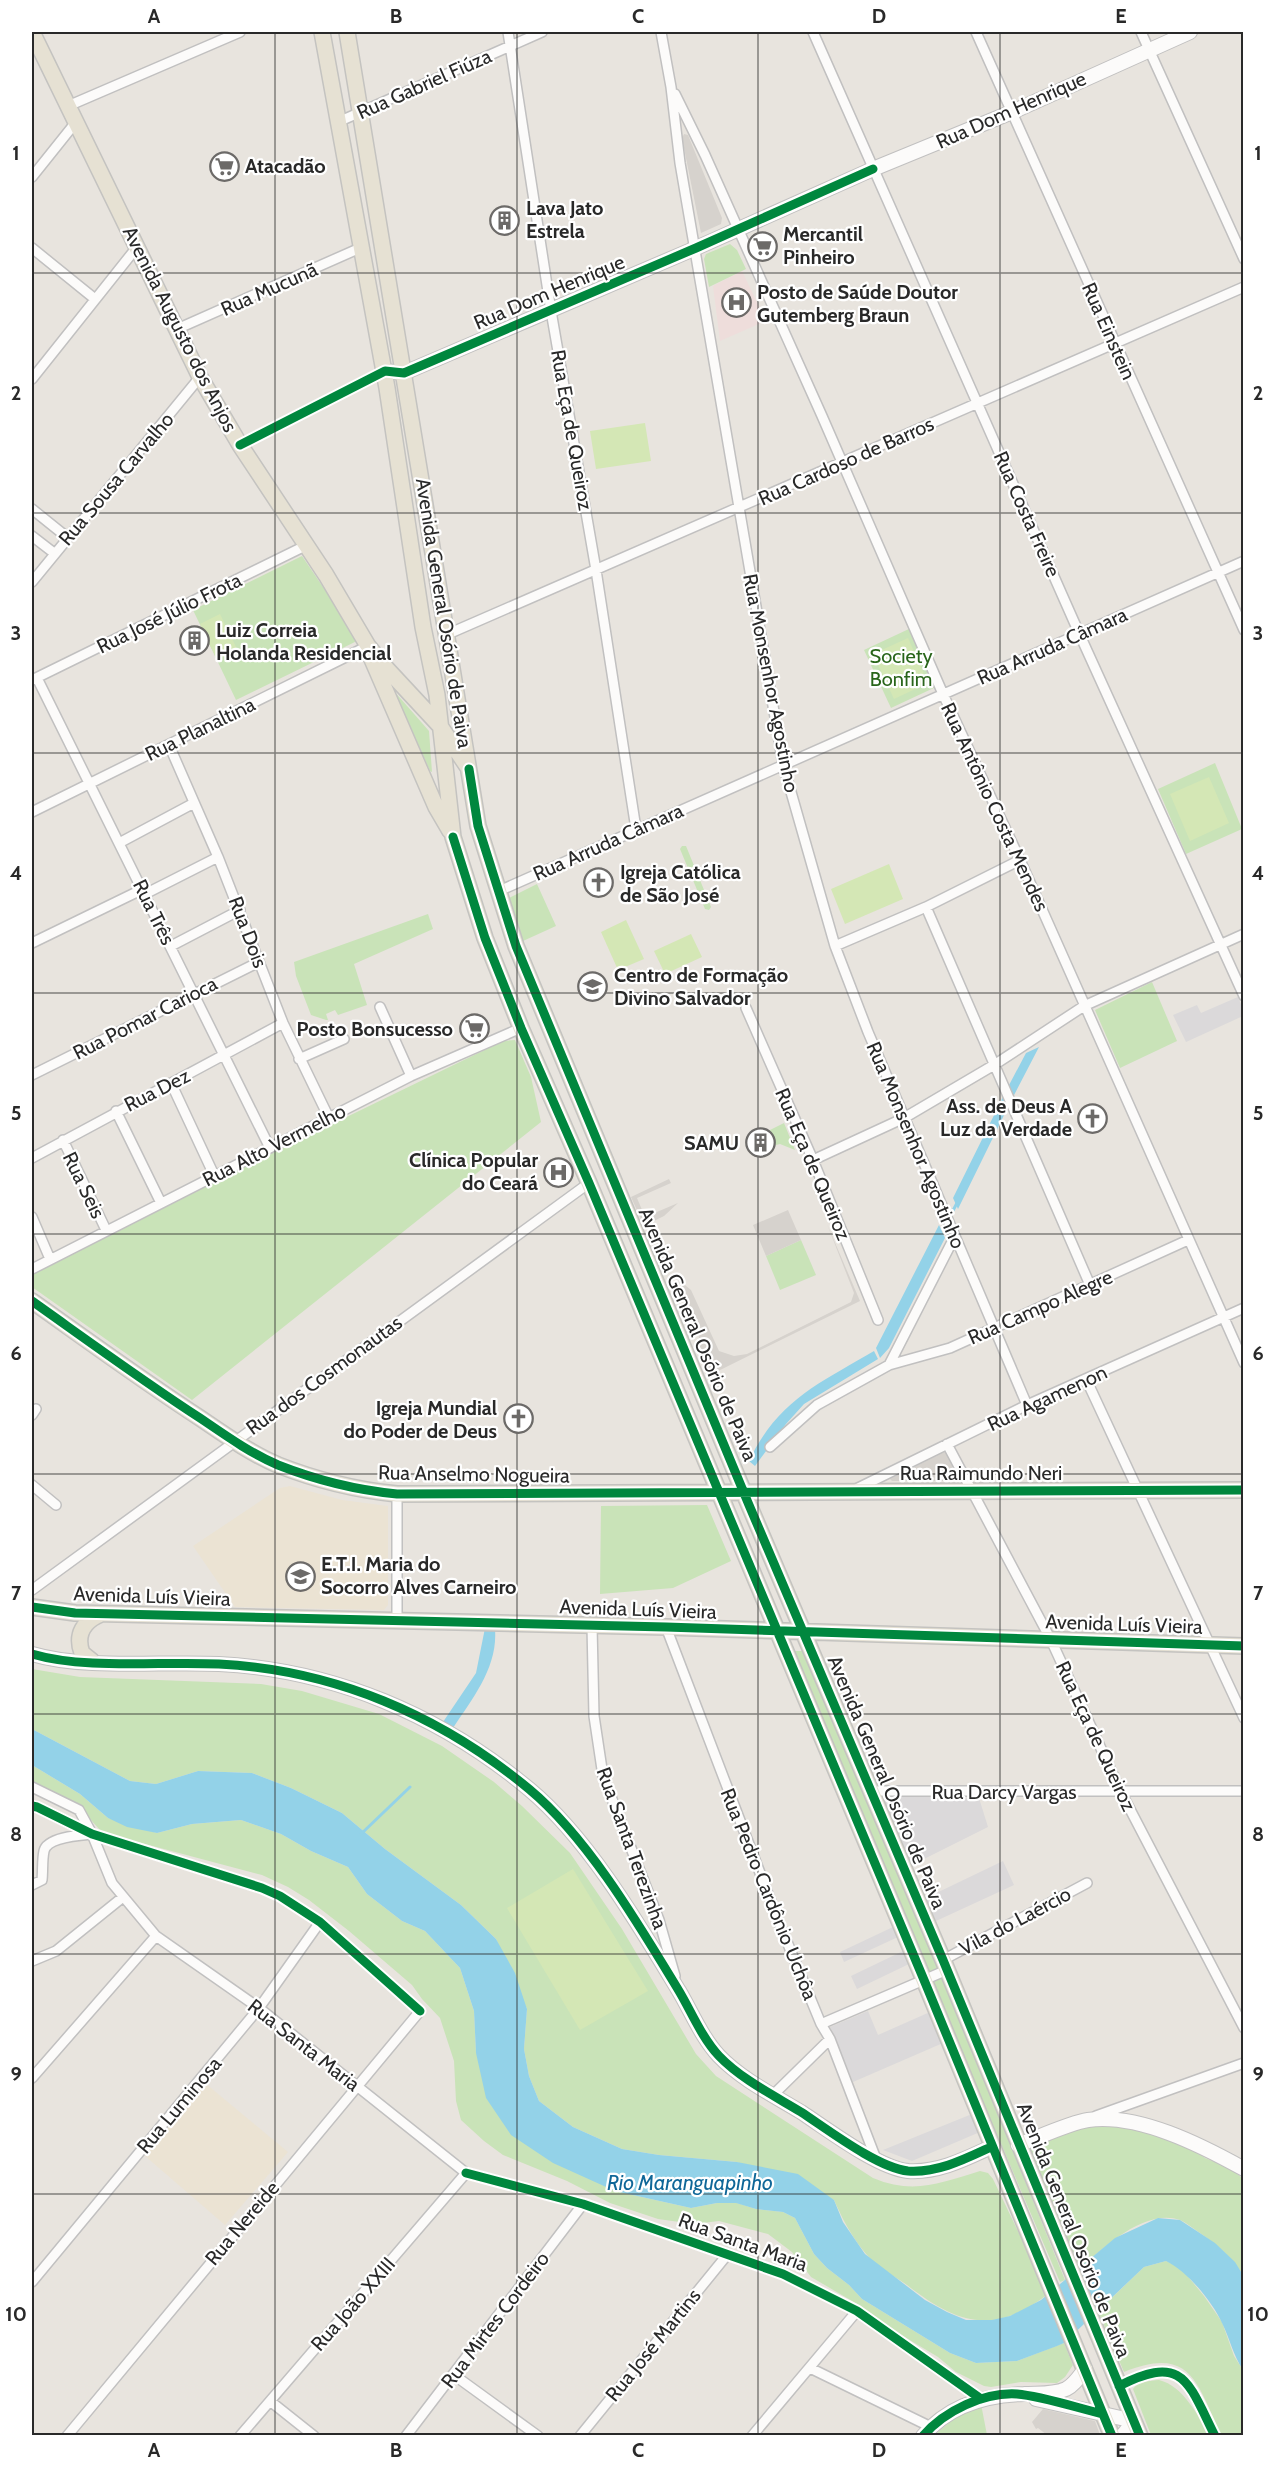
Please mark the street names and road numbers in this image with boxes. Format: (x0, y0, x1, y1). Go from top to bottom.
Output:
street label: Rua Gabriel Fiúza (353, 43, 495, 124)
street label: Rua Dom Henrique (932, 66, 1090, 154)
street label: Avenida Augusto dos Anjos (118, 222, 242, 436)
street label: Rua Dom Henrique (470, 249, 628, 335)
street label: Rua Mucunã (217, 257, 321, 321)
street label: Rua Einstein (1077, 279, 1141, 383)
street label: Rua Eça de Queiroz (546, 348, 598, 512)
street label: Rua Sousa Carvalho (53, 408, 179, 550)
street label: Rua Cardoso de Barros (755, 412, 937, 510)
street label: Rua Costa Freire (989, 447, 1065, 581)
street label: Avenida General Osório de Paiva (411, 476, 477, 750)
street label: Rua José Júlio Frota (93, 567, 246, 658)
street label: Rua Monsenhor Agostinho (738, 572, 804, 794)
street label: Rua Arruda Câmara (973, 602, 1131, 690)
street label: Rua Planaltina (141, 692, 259, 766)
street label: Rua Antônio Costa Mendes (936, 699, 1054, 915)
street label: Rua Arruda Câmara (529, 798, 687, 886)
street label: Rua Três (128, 875, 180, 949)
street label: Rua Dois (223, 893, 273, 971)
street label: Rua Pomar Carioca (69, 971, 222, 1065)
street label: Rua Monsenhor Agostinho (862, 1038, 970, 1252)
street label: Rua Dez (120, 1063, 194, 1117)
street label: Rua Eça de Queiroz (770, 1084, 856, 1244)
street label: Rua Alto Vermelho (198, 1099, 350, 1191)
street label: Rua Seis (58, 1148, 110, 1222)
street label: Avenida General Osório de Paiva (634, 1204, 763, 1465)
street label: Rua Campo Alegre (964, 1264, 1116, 1350)
street label: Rua dos Cosmonautas (241, 1310, 407, 1440)
street label: Rua Agamenon (983, 1360, 1111, 1436)
street label: Rua Anselmo Nogueira (378, 1460, 570, 1488)
street label: Rua Raimundo Neri (900, 1461, 1062, 1485)
street label: Avenida Luís Vieira (73, 1581, 231, 1611)
street label: Avenida Luís Vieira (559, 1594, 717, 1624)
street label: Avenida Luís Vieira (1045, 1609, 1203, 1639)
street label: Avenida General Osório de Paiva (823, 1652, 952, 1913)
street label: Rua Eça de Queiroz (1051, 1657, 1141, 1815)
street label: Rua Santa Terezinha (592, 1764, 673, 1933)
street label: Rua Darcy Vargas (931, 1780, 1077, 1804)
street label: Rua Pedro Cardônio Uchôa (715, 1785, 823, 2004)
street label: Vila do Laércio (955, 1882, 1075, 1960)
street label: Rua Santa Maria (243, 1994, 365, 2096)
street label: Rua Luminosa (132, 2052, 227, 2158)
street label: Avenida General Osório de Paiva (1012, 2099, 1136, 2361)
street label: Rua Nereide (200, 2176, 284, 2270)
street label: Rua Santa Maria (675, 2208, 811, 2277)
street label: Rua Mirtes Cordeiro (436, 2247, 554, 2393)
street label: Rua João XXIII (306, 2252, 400, 2356)
street label: Rua José Martins (600, 2284, 706, 2406)

